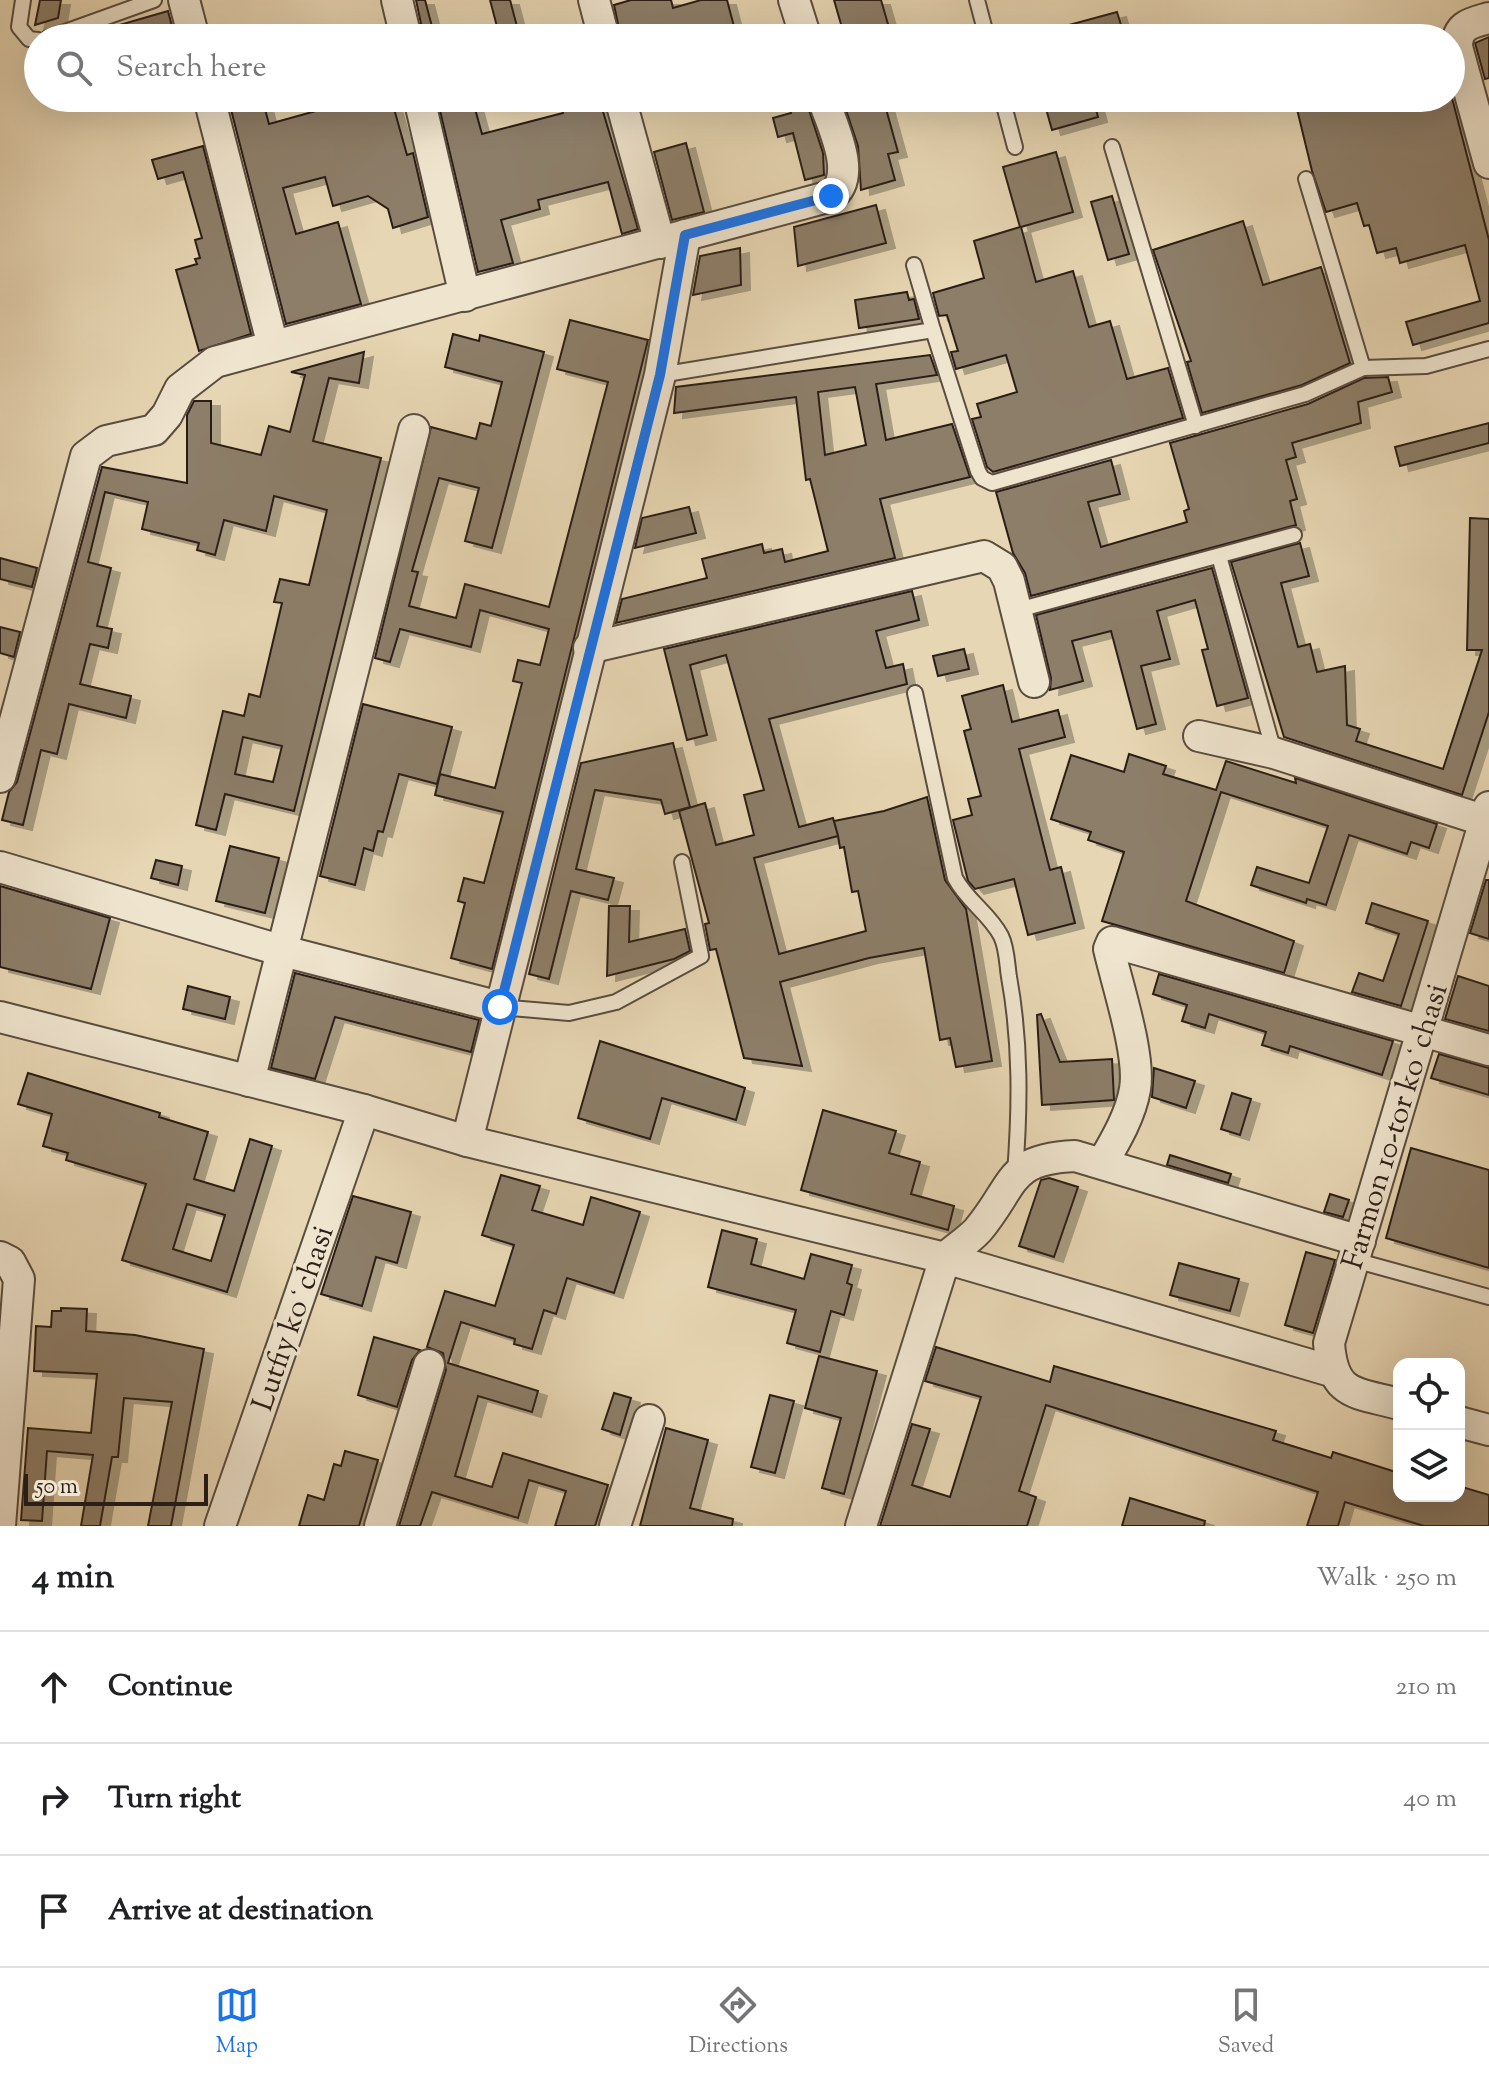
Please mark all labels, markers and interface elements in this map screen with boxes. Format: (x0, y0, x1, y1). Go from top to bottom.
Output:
search box (24, 24, 1465, 112)
icon: search (52, 46, 96, 90)
text: Search here (116, 47, 266, 90)
route end (813, 178, 849, 214)
street label: Farmon 10-tor koʻchasi (1332, 979, 1460, 1275)
route start (482, 989, 518, 1025)
street label: Lutfiy koʻchasi (242, 1220, 346, 1417)
map controls (1393, 1358, 1465, 1502)
button: locate (1393, 1358, 1465, 1430)
button: layers (1393, 1430, 1465, 1502)
scale bar (24, 1470, 208, 1506)
text: 50 m (36, 1472, 78, 1504)
text: 4 min (32, 1554, 114, 1603)
text: Walk · 250 m (1316, 1560, 1457, 1597)
icon: ahead (32, 1665, 76, 1709)
text: Continue (108, 1666, 233, 1709)
text: 210 m (1395, 1669, 1457, 1706)
icon: right (32, 1777, 76, 1821)
text: Turn right (108, 1778, 241, 1821)
text: 40 m (1403, 1781, 1457, 1818)
icon: arrive (32, 1889, 76, 1933)
text: Arrive at destination (108, 1890, 373, 1933)
tab: Map (215, 1983, 259, 2063)
tab: Directions (689, 1983, 788, 2063)
tab: Saved (1218, 1983, 1274, 2063)

